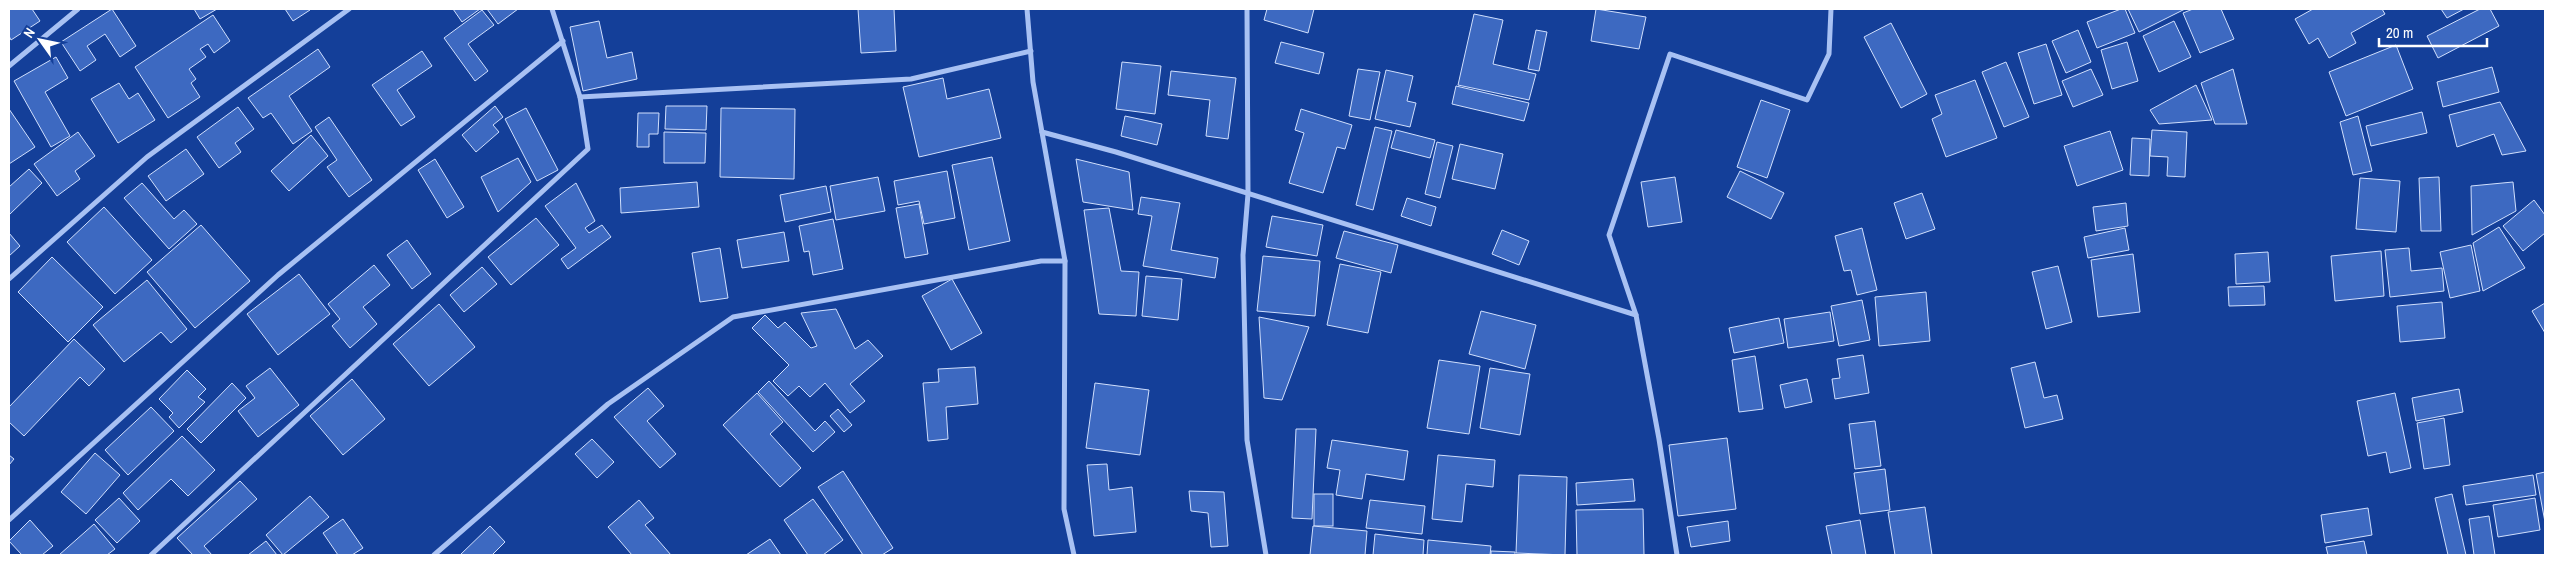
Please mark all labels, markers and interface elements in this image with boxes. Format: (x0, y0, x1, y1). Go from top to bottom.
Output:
north arrow (15, 15, 65, 65)
scale bar (2379, 15, 2486, 47)
text: 20 m (2386, 22, 2413, 43)
text: N (19, 25, 39, 41)

